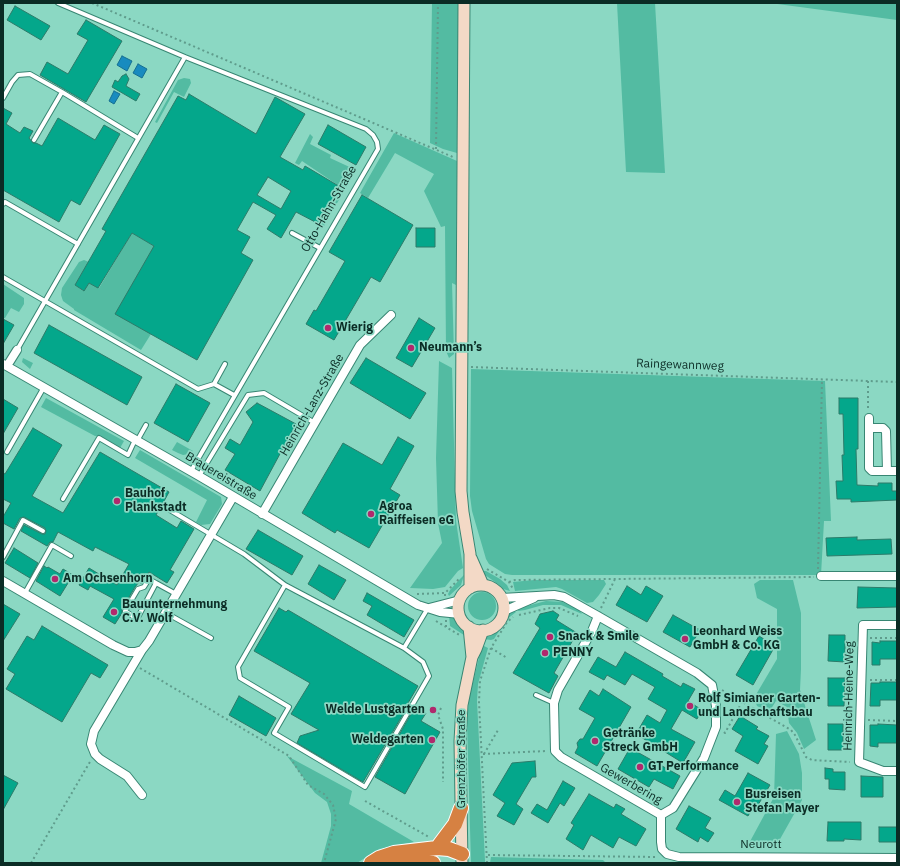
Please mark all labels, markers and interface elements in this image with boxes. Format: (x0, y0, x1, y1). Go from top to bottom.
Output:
street label: Otto-Hahn-Straße (298, 163, 360, 255)
place label: Wierig (336, 321, 373, 335)
marker: Wierig (323, 323, 333, 333)
place label: Neumann’s (419, 341, 482, 355)
marker: Neumann’s (406, 343, 416, 353)
street label: Heinrich-Lanz-Straße (277, 351, 347, 459)
street label: Raingewannweg (636, 356, 724, 374)
street label: Brauereistraße (183, 449, 259, 503)
place label: Bauhof Plankstadt (125, 487, 187, 515)
marker: Bauhof Plankstadt (112, 496, 122, 506)
place label: Agroa Raiffeisen eG (379, 500, 454, 528)
marker: Agroa Raiffeisen eG (366, 509, 376, 519)
place label: Am Ochsenhorn (63, 572, 153, 586)
marker: Am Ochsenhorn (50, 574, 60, 584)
place label: Bauunternehmung C.V. Wolf (122, 598, 227, 626)
marker: Bauunternehmung C.V. Wolf (109, 607, 119, 617)
place label: Leonhard Weiss GmbH & Co. KG (693, 625, 782, 653)
place label: Snack & Smile (558, 630, 639, 644)
marker: Snack & Smile (545, 632, 555, 642)
marker: Leonhard Weiss GmbH & Co. KG (680, 634, 690, 644)
street label: Heinrich-Heine-Weg (841, 641, 857, 751)
place label: PENNY (553, 646, 593, 660)
marker: PENNY (540, 648, 550, 658)
place label: Rolf Simianer Garten- und Landschaftsbau (698, 692, 821, 720)
marker: Rolf Simianer Garten- und Landschaftsbau (685, 701, 695, 711)
place label: Welde Lustgarten (326, 703, 425, 717)
marker: Welde Lustgarten (428, 705, 438, 715)
street label: Grenzhöfer Straße (455, 710, 469, 808)
place label: Getränke Streck GmbH (603, 727, 678, 755)
place label: Weldegarten (351, 733, 424, 747)
marker: Weldegarten (427, 735, 437, 745)
marker: Getränke Streck GmbH (590, 736, 600, 746)
street label: Gewerbering (597, 760, 665, 808)
place label: GT Performance (648, 760, 739, 774)
marker: GT Performance (635, 762, 645, 772)
place label: Busreisen Stefan Mayer (745, 788, 819, 816)
marker: Busreisen Stefan Mayer (732, 797, 742, 807)
street label: Neurott (740, 838, 782, 852)

